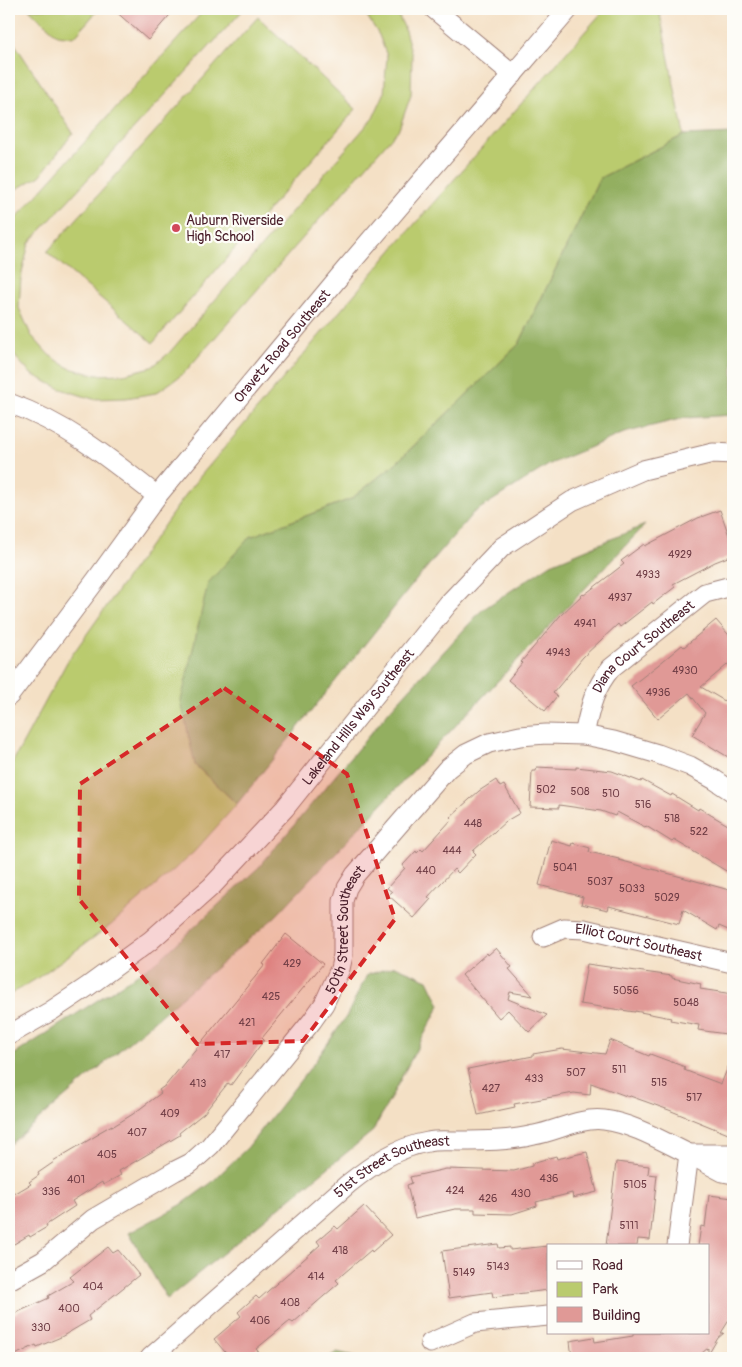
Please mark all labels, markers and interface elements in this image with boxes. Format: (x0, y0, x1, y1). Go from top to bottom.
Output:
place label: Auburn Riverside High School (186, 212, 283, 245)
marker: Auburn Riverside High School (170, 222, 182, 234)
street label: Oravetz Road Southeast (230, 286, 334, 406)
house number: 4929 (668, 548, 692, 561)
house number: 4933 (636, 568, 660, 581)
house number: 4937 (608, 591, 632, 604)
street label: Diana Court Southeast (589, 597, 698, 696)
house number: 4941 (574, 617, 596, 630)
street label: Lakeland Hills Way Southeast (299, 645, 418, 789)
house number: 4943 (546, 646, 570, 659)
house number: 4930 (672, 664, 698, 677)
house number: 4936 (646, 686, 670, 699)
house number: 502 (536, 783, 556, 796)
house number: 508 (570, 785, 590, 798)
house number: 510 (602, 787, 620, 800)
house number: 516 (635, 798, 651, 811)
house number: 518 (664, 812, 680, 825)
house number: 448 (464, 817, 483, 830)
house number: 522 (690, 825, 708, 838)
house number: 444 (442, 844, 462, 857)
house number: 5041 (553, 861, 577, 874)
street label: 50th Street Southeast (322, 862, 369, 997)
house number: 440 (416, 864, 436, 877)
house number: 5037 (587, 875, 613, 888)
house number: 5033 (619, 882, 645, 895)
house number: 5029 (654, 891, 680, 904)
street label: Elliot Court Southeast (575, 921, 704, 965)
house number: 429 (283, 957, 301, 970)
house number: 5056 (613, 984, 639, 997)
house number: 425 (262, 990, 280, 1003)
house number: 5048 (673, 996, 699, 1009)
house number: 421 (239, 1016, 255, 1029)
house number: 417 (214, 1048, 230, 1061)
house number: 511 (612, 1063, 626, 1076)
house number: 507 (566, 1066, 586, 1079)
house number: 433 (525, 1072, 543, 1085)
house number: 515 (651, 1076, 667, 1089)
house number: 413 (190, 1077, 206, 1090)
house number: 427 (482, 1082, 500, 1095)
house number: 517 (686, 1091, 702, 1104)
house number: 409 (160, 1107, 180, 1120)
house number: 407 (127, 1126, 147, 1139)
street label: 51st Street Southeast (330, 1133, 450, 1202)
house number: 405 (97, 1148, 117, 1161)
house number: 436 (540, 1172, 558, 1185)
house number: 401 (67, 1173, 85, 1186)
house number: 5105 (623, 1178, 647, 1191)
house number: 424 (446, 1184, 465, 1197)
house number: 336 (42, 1185, 60, 1198)
house number: 430 (511, 1187, 531, 1200)
house number: 426 (479, 1192, 497, 1205)
house number: 5111 (620, 1219, 638, 1232)
house number: 418 (332, 1244, 349, 1257)
legend (547, 1244, 710, 1334)
text: Road (592, 1256, 623, 1275)
house number: 5143 (487, 1260, 509, 1273)
house number: 5149 (453, 1266, 475, 1279)
house number: 414 (307, 1270, 325, 1283)
house number: 404 (83, 1280, 104, 1293)
text: Park (592, 1280, 619, 1299)
house number: 408 (280, 1296, 300, 1309)
house number: 400 (58, 1302, 80, 1315)
text: Building (592, 1306, 640, 1325)
house number: 406 (250, 1314, 270, 1327)
house number: 330 (31, 1321, 51, 1334)

